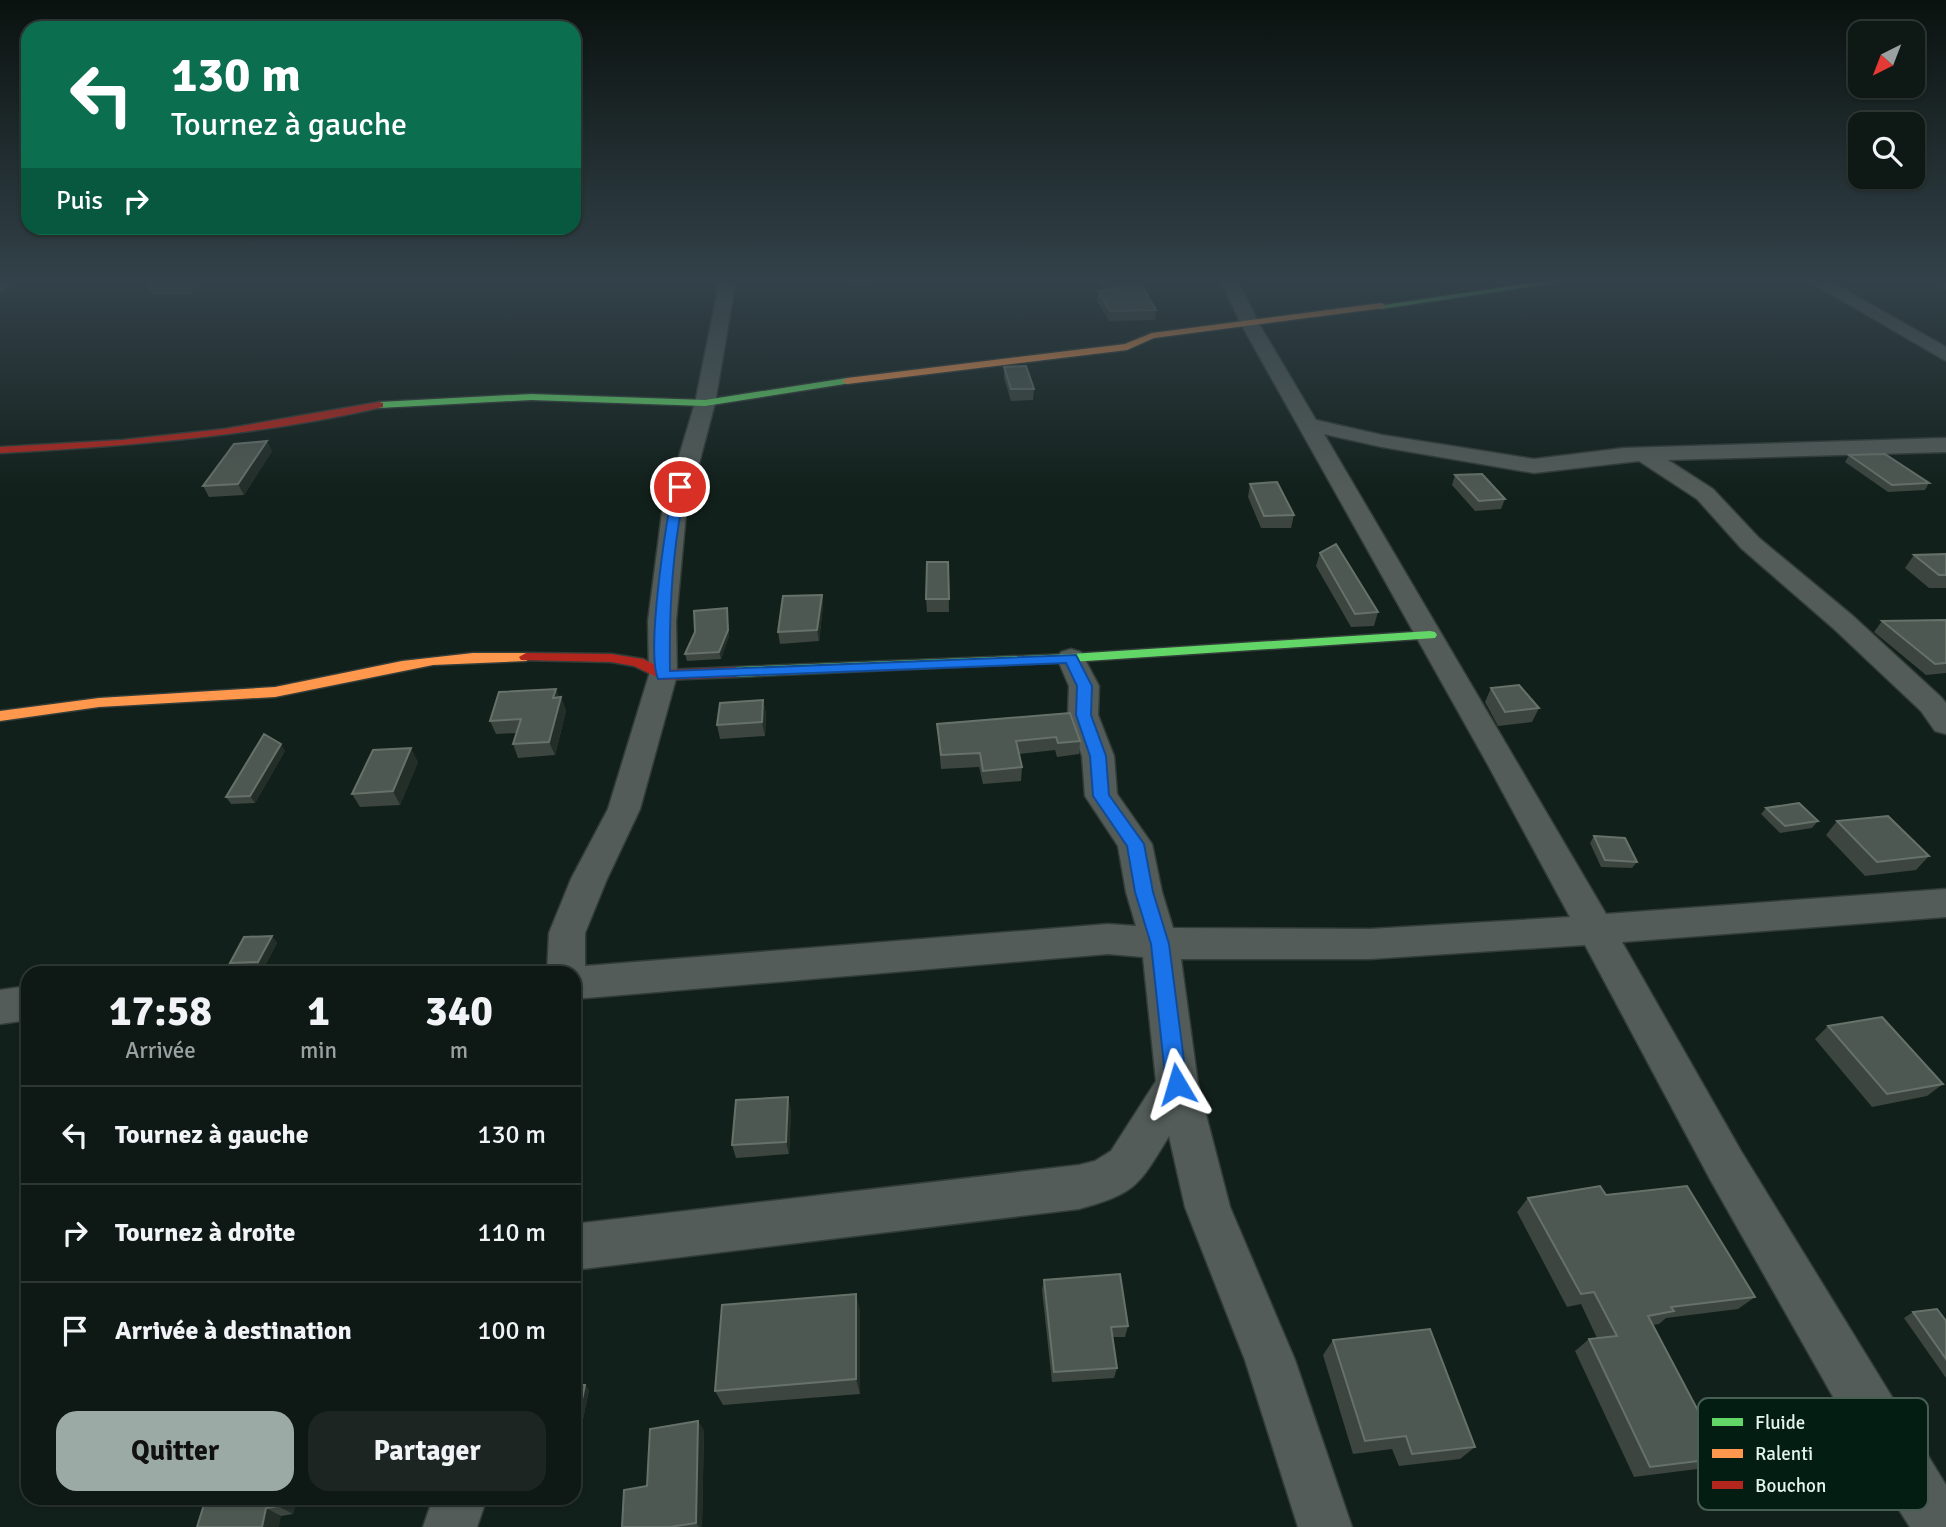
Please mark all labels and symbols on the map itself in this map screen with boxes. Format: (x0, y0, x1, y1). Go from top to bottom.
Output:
north arrow (1848, 21, 1925, 98)
pin (650, 457, 710, 517)
position arrow (1140, 1047, 1214, 1121)
legend (1698, 1398, 1928, 1510)
text: Fluide (1755, 1411, 1805, 1435)
text: Ralenti (1755, 1442, 1813, 1466)
text: Bouchon (1755, 1474, 1826, 1498)

